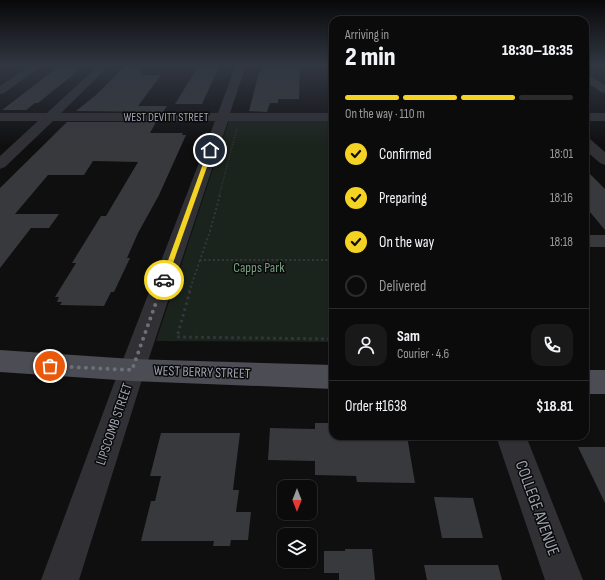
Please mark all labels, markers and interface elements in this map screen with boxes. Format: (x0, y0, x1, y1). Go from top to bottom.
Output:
text: Arriving in (345, 27, 389, 43)
text: 18:30–18:35 (502, 41, 573, 60)
text: 2 min (345, 42, 395, 73)
text: On the way · 110 m (345, 106, 425, 122)
street label: WEST DEVITT STREET (123, 110, 209, 125)
pin (193, 133, 227, 167)
icon: home (199, 139, 221, 161)
icon: check (345, 143, 367, 165)
text: Confirmed (379, 145, 432, 164)
text: 18:01 (550, 146, 573, 162)
icon: check (345, 187, 367, 209)
text: Preparing (379, 189, 427, 208)
text: 18:16 (550, 190, 573, 206)
icon: check (345, 231, 367, 253)
text: On the way (379, 233, 434, 252)
text: 18:18 (550, 234, 573, 250)
park label: Capps Park (233, 259, 285, 276)
courier (144, 260, 184, 300)
icon: car (153, 269, 175, 291)
text: Delivered (379, 277, 426, 296)
button: person (345, 324, 387, 366)
button: phone (531, 324, 573, 366)
text: Sam (397, 327, 420, 346)
text: Courier · 4.6 (397, 346, 449, 362)
pin (33, 349, 67, 383)
icon: bag (39, 355, 61, 377)
street label: WEST BERRY STREET (153, 362, 251, 382)
street label: LIPSCOMB STREET (92, 380, 136, 467)
text: Order #1638 (345, 397, 407, 416)
text: $18.81 (536, 397, 573, 416)
street label: COLLEGE AVENUE (511, 458, 563, 558)
north arrow (277, 480, 317, 520)
map controls (277, 480, 317, 568)
button: layers (277, 528, 317, 568)

